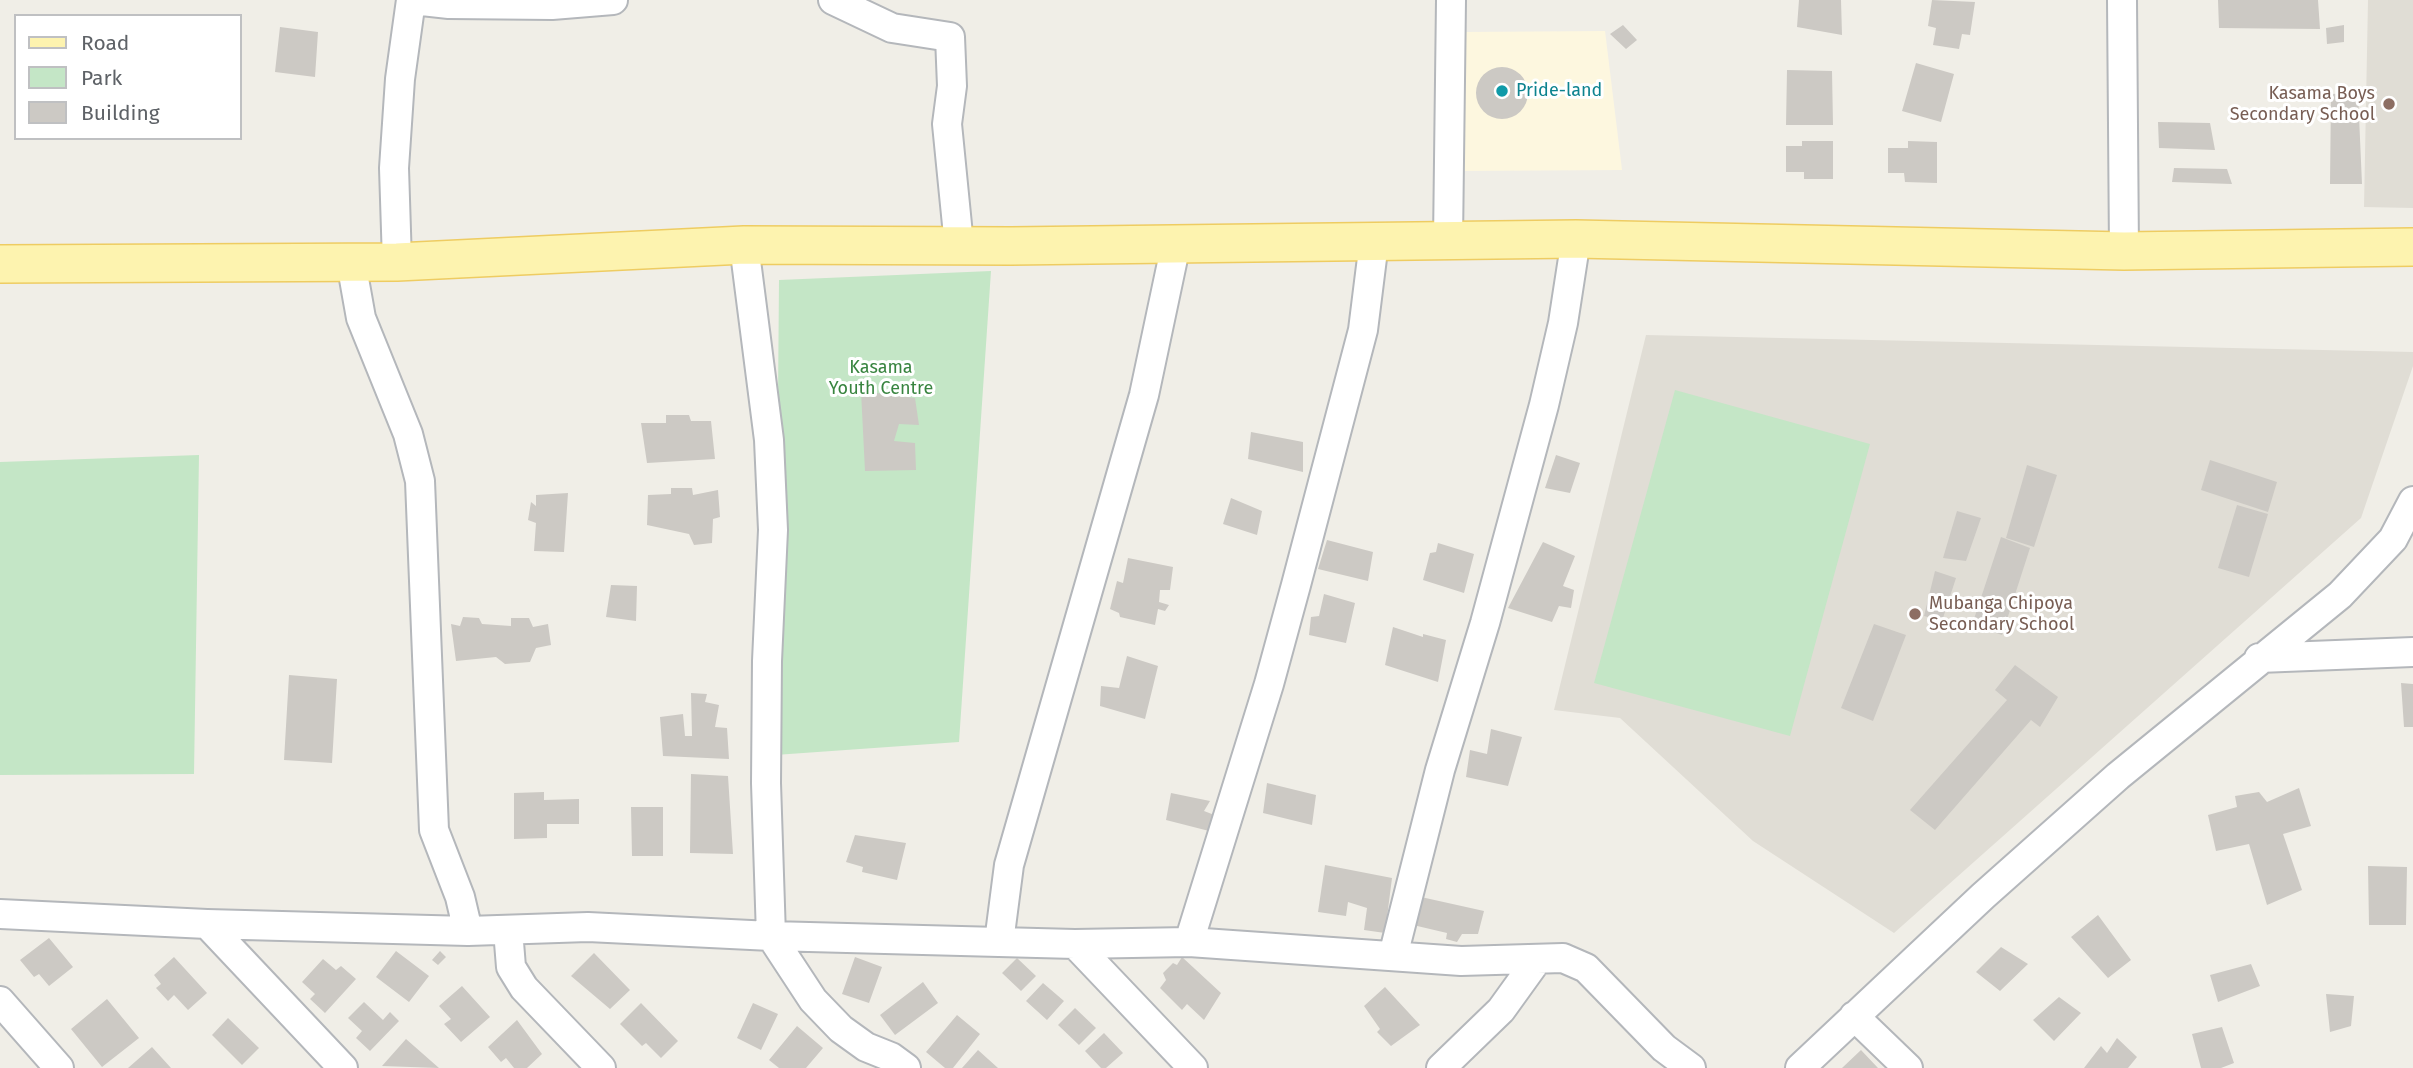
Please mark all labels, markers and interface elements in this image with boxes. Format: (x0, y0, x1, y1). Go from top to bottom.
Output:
legend (14, 14, 242, 140)
text: Road (81, 30, 129, 56)
text: Park (81, 65, 122, 91)
place label: Pride-land (1516, 80, 1602, 102)
marker: Pride-land (1494, 83, 1510, 99)
place label: Kasama Boys Secondary School (2230, 83, 2375, 126)
marker: Kasama Boys Secondary School (2381, 96, 2397, 112)
text: Building (81, 100, 160, 126)
park label: Kasama Youth Centre (829, 357, 933, 400)
place label: Mubanga Chipoya Secondary School (1929, 593, 2074, 636)
marker: Mubanga Chipoya Secondary School (1907, 606, 1923, 622)

